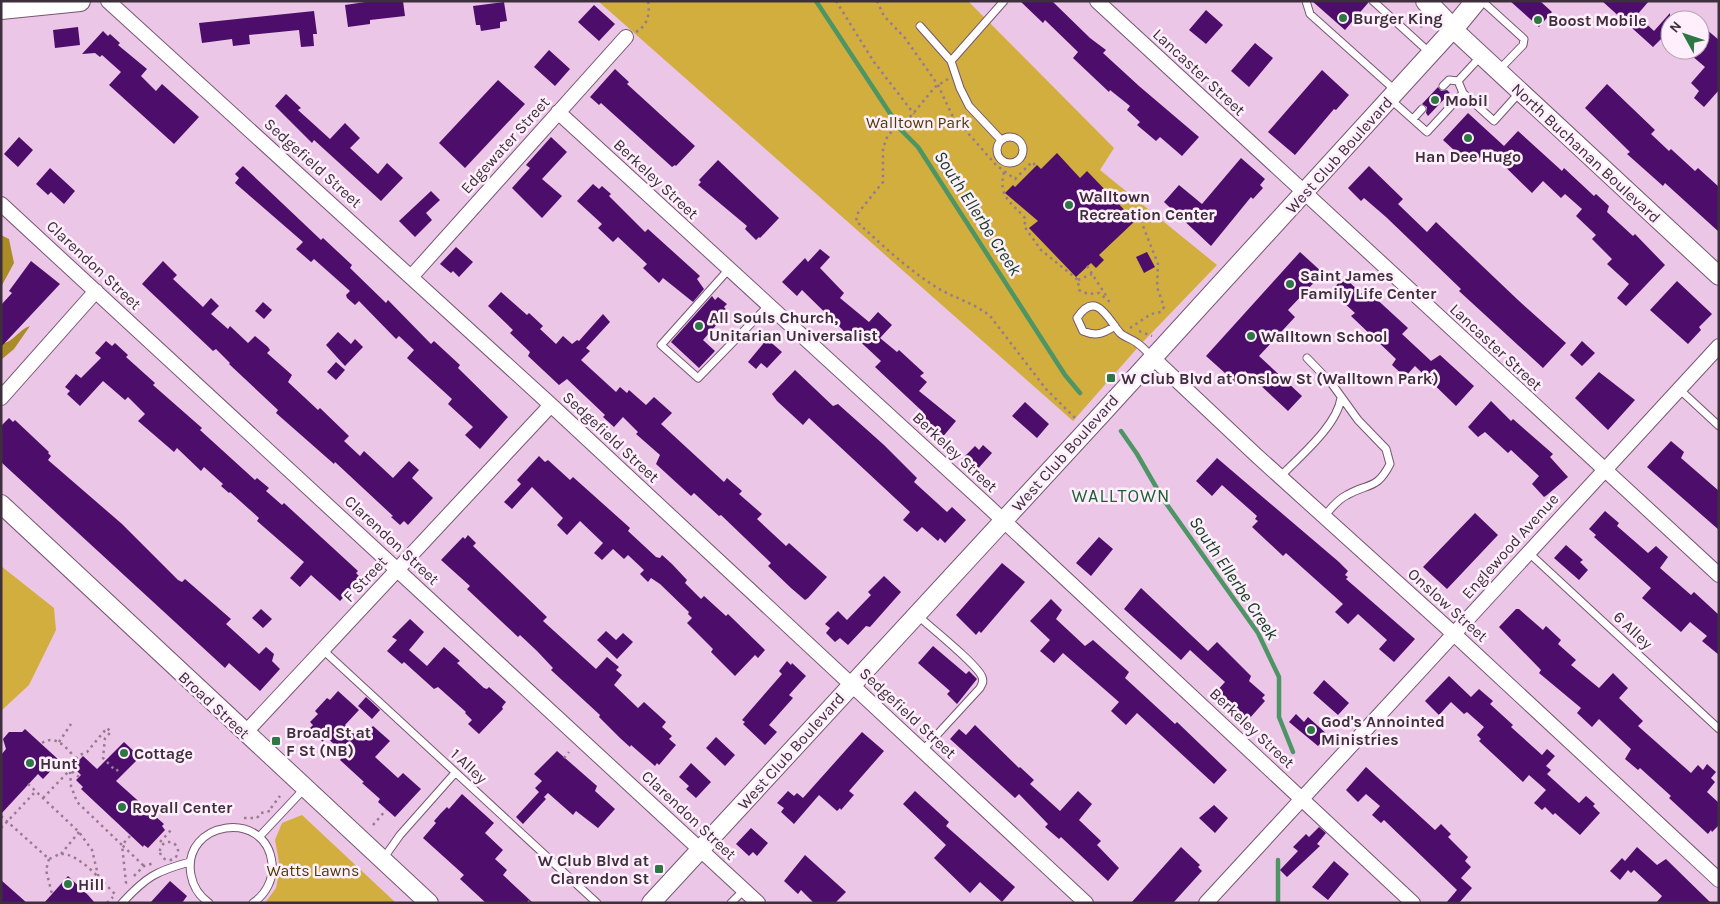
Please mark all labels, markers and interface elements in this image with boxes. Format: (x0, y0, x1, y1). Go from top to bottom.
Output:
place label: Burger King (1353, 9, 1443, 28)
north arrow (1660, 10, 1710, 60)
place label: Boost Mobile (1548, 11, 1647, 30)
marker: Burger King (1337, 12, 1349, 24)
marker: Boost Mobile (1532, 14, 1544, 26)
text: N (1666, 18, 1685, 36)
street label: Lancaster Street (1149, 24, 1249, 120)
street label: North Buchanan Boulevard (1508, 79, 1664, 227)
place label: Mobil (1445, 91, 1488, 110)
street label: Edgewater Street (457, 93, 553, 197)
street label: West Club Boulevard (1282, 93, 1396, 217)
marker: Mobil (1429, 94, 1441, 106)
park label: Walltown Park (866, 113, 970, 132)
street label: Sedgefield Street (260, 114, 366, 212)
marker: Han Dee Hugo (1462, 132, 1474, 144)
street label: Berkeley Street (610, 135, 702, 223)
water label: South Ellerbe Creek (929, 146, 1027, 280)
place label: Han Dee Hugo (1415, 147, 1521, 166)
place label: Walltown Recreation Center (1079, 187, 1215, 224)
marker: Walltown Recreation Center (1063, 199, 1075, 211)
street label: Clarendon Street (43, 216, 145, 314)
place label: Saint James Family Life Center (1300, 266, 1437, 303)
marker: Saint James Family Life Center (1284, 278, 1296, 290)
street label: Lancaster Street (1446, 299, 1546, 395)
place label: All Souls Church, Unitarian Universalist (709, 308, 878, 345)
marker: All Souls Church, Unitarian Universalist (693, 320, 705, 332)
place label: Walltown School (1261, 327, 1388, 346)
marker: Walltown School (1245, 330, 1257, 342)
place label: W Club Blvd at Onslow St (Walltown Park) (1121, 369, 1439, 388)
marker: W Club Blvd at Onslow St (Walltown Park) (1105, 372, 1117, 384)
street label: Sedgefield Street (559, 388, 663, 486)
street label: West Club Boulevard (1008, 391, 1122, 515)
street label: Berkeley Street (909, 408, 1001, 496)
district label: WALLTOWN (1072, 485, 1170, 507)
street label: Englewood Avenue (1458, 489, 1562, 603)
street label: Clarendon Street (341, 491, 443, 589)
water label: South Ellerbe Creek (1184, 512, 1284, 645)
street label: F Street (339, 552, 391, 606)
street label: Onslow Street (1404, 564, 1492, 646)
street label: 6 Alley (1609, 607, 1657, 653)
street label: Sedgefield Street (856, 664, 960, 762)
street label: Broad Street (174, 667, 254, 743)
street label: Berkeley Street (1206, 684, 1298, 772)
street label: West Club Boulevard (734, 689, 848, 813)
place label: God's Annointed Ministries (1321, 712, 1445, 749)
place label: Broad St at F St (NB) (286, 723, 371, 760)
marker: God's Annointed Ministries (1305, 724, 1317, 736)
marker: Broad St at F St (NB) (270, 735, 282, 747)
place label: Cottage (134, 744, 193, 763)
street label: 1 Alley (447, 744, 492, 788)
marker: Cottage (118, 747, 130, 759)
place label: Hunt (40, 754, 78, 773)
marker: Hunt (24, 757, 36, 769)
street label: Clarendon Street (638, 766, 740, 864)
place label: Royall Center (132, 798, 233, 817)
marker: Royall Center (116, 801, 128, 813)
place label: W Club Blvd at Clarendon St (538, 851, 649, 888)
park label: Watts Lawns (267, 861, 359, 880)
marker: W Club Blvd at Clarendon St (653, 863, 665, 875)
place label: Hill (78, 875, 104, 894)
marker: Hill (62, 878, 74, 890)

